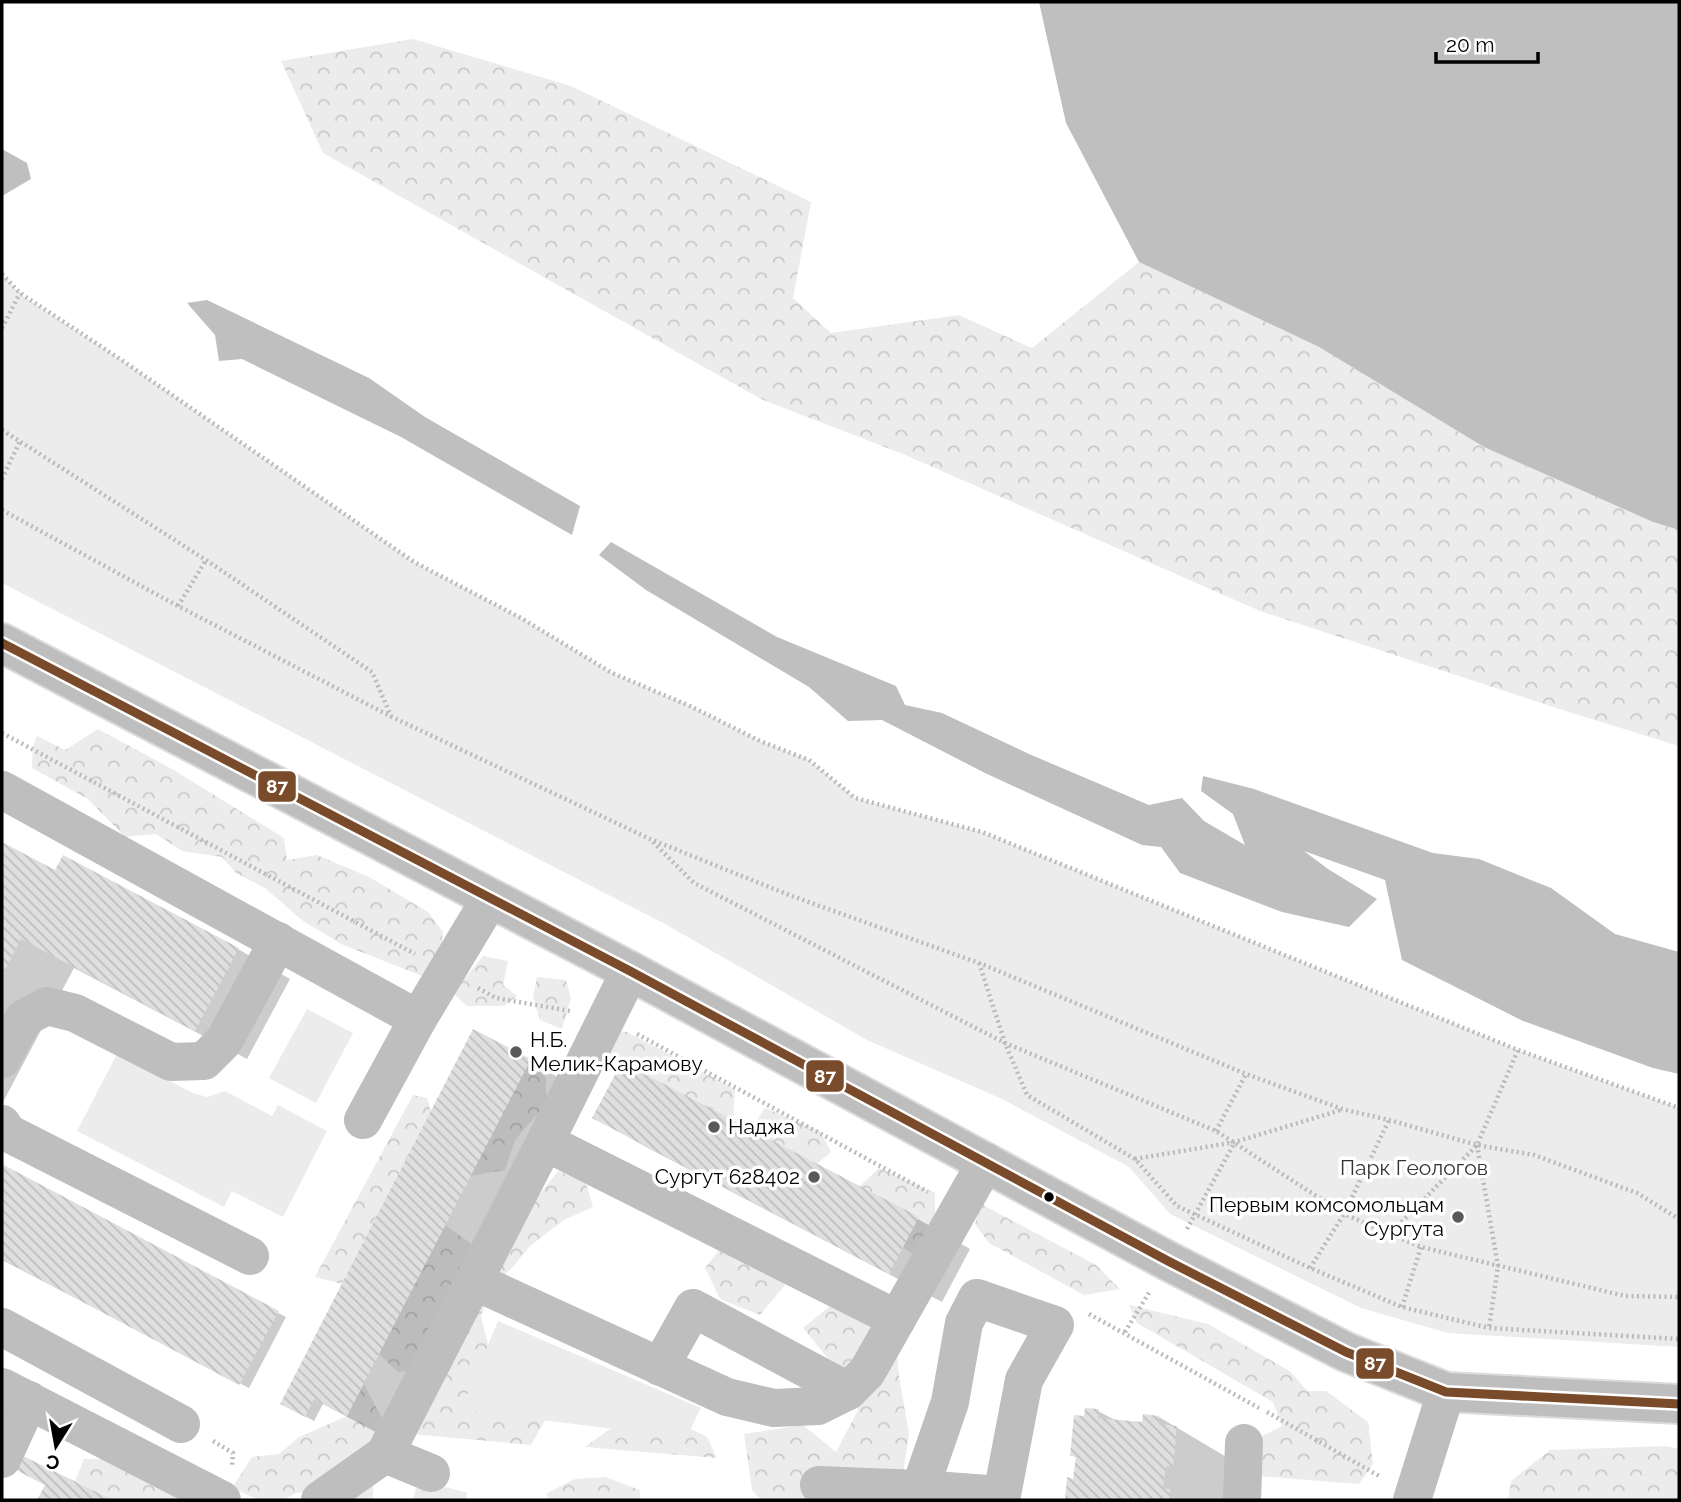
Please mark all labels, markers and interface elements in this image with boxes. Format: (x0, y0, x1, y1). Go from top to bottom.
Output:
scale bar (1436, 21, 1538, 65)
text: 20 m (1446, 32, 1494, 57)
line badge: 87 (257, 770, 297, 803)
text: 87 (266, 775, 288, 797)
place label: Н.Б. Мелик-Карамову (530, 1027, 703, 1076)
marker: Н.Б. Мелик-Карамову (508, 1044, 524, 1060)
line badge: 87 (805, 1059, 845, 1093)
text: 87 (814, 1065, 836, 1087)
place label: Наджа (728, 1114, 795, 1139)
marker: Наджа (706, 1119, 722, 1135)
park label: Парк Геологов (1340, 1155, 1488, 1180)
place label: Сургут 628402 (655, 1164, 800, 1189)
marker: Сургут 628402 (806, 1169, 822, 1185)
unlabelled marker (1042, 1190, 1056, 1204)
place label: Первым комсомольцам Сургута (1209, 1192, 1444, 1241)
marker: Первым комсомольцам Сургута (1450, 1209, 1466, 1225)
line badge: 87 (1355, 1347, 1395, 1380)
text: 87 (1364, 1352, 1386, 1374)
north arrow (21, 1411, 91, 1481)
text: С (44, 1451, 61, 1475)

